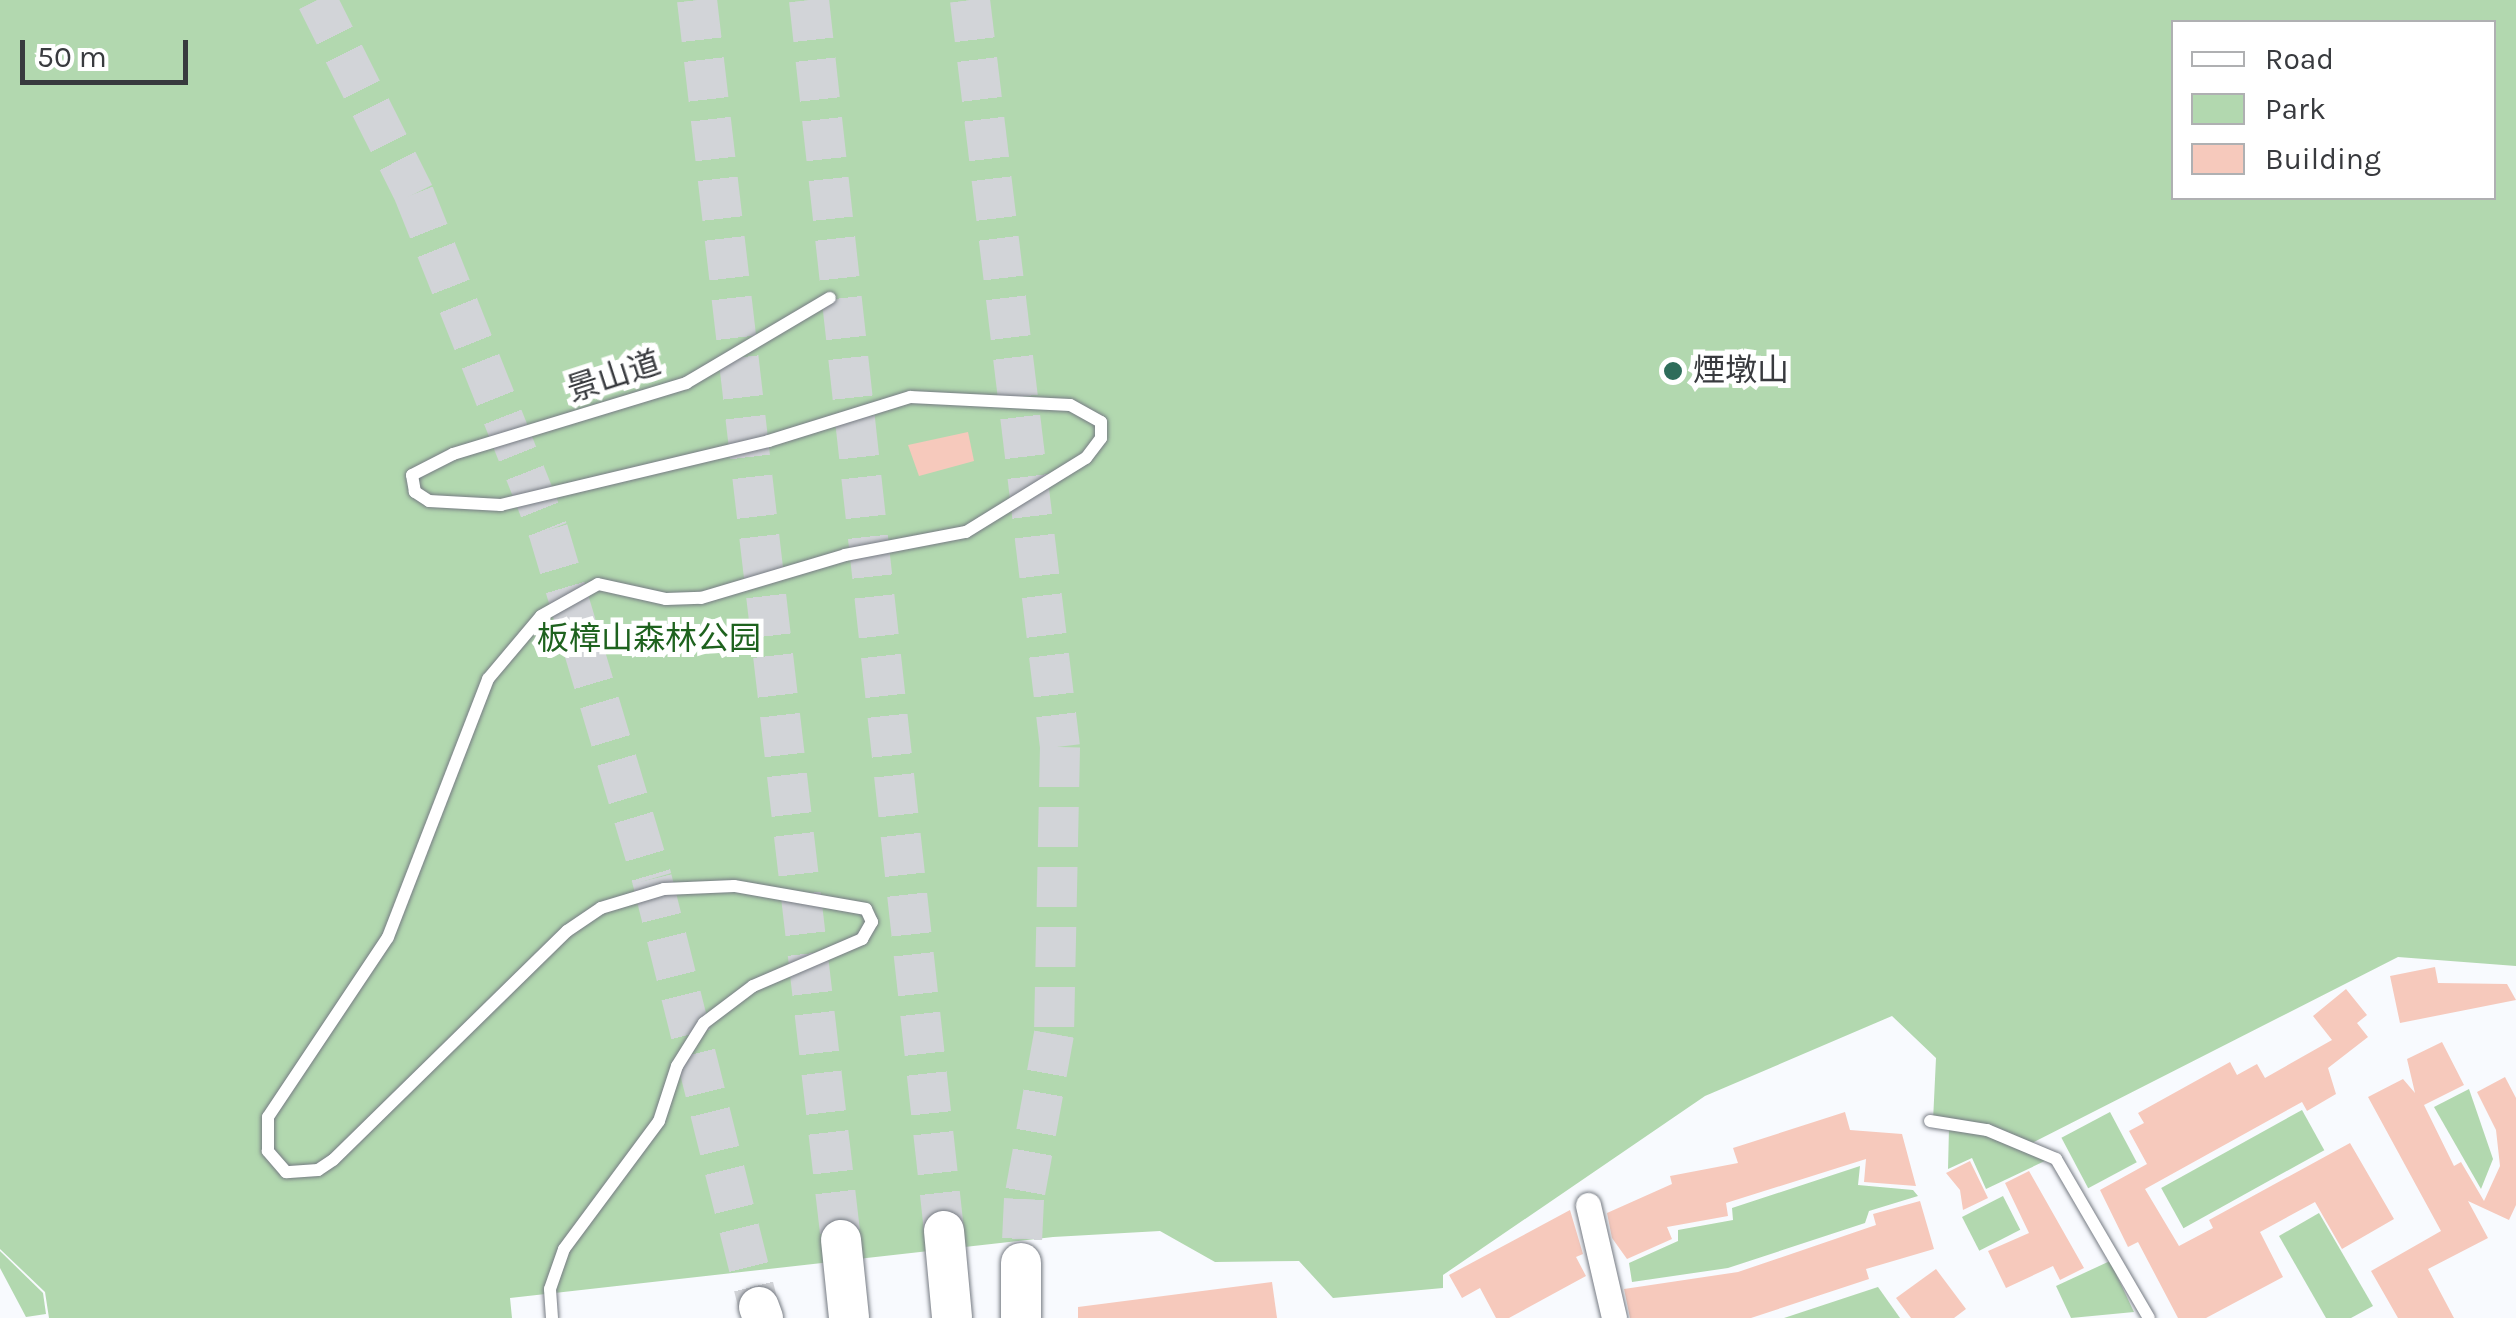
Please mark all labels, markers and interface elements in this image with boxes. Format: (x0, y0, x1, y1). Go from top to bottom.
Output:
scale bar (25, 20, 192, 82)
legend (2171, 20, 2496, 200)
text: 50 m (37, 39, 107, 75)
text: Road (2265, 41, 2334, 77)
text: Park (2265, 91, 2326, 127)
text: Building (2265, 141, 2381, 177)
street label: 景山道 (562, 344, 666, 410)
place label: 煙墩山 (1693, 352, 1789, 390)
marker: 煙墩山 (1662, 360, 1684, 382)
park label: 板樟山森林公园 (537, 620, 761, 658)

